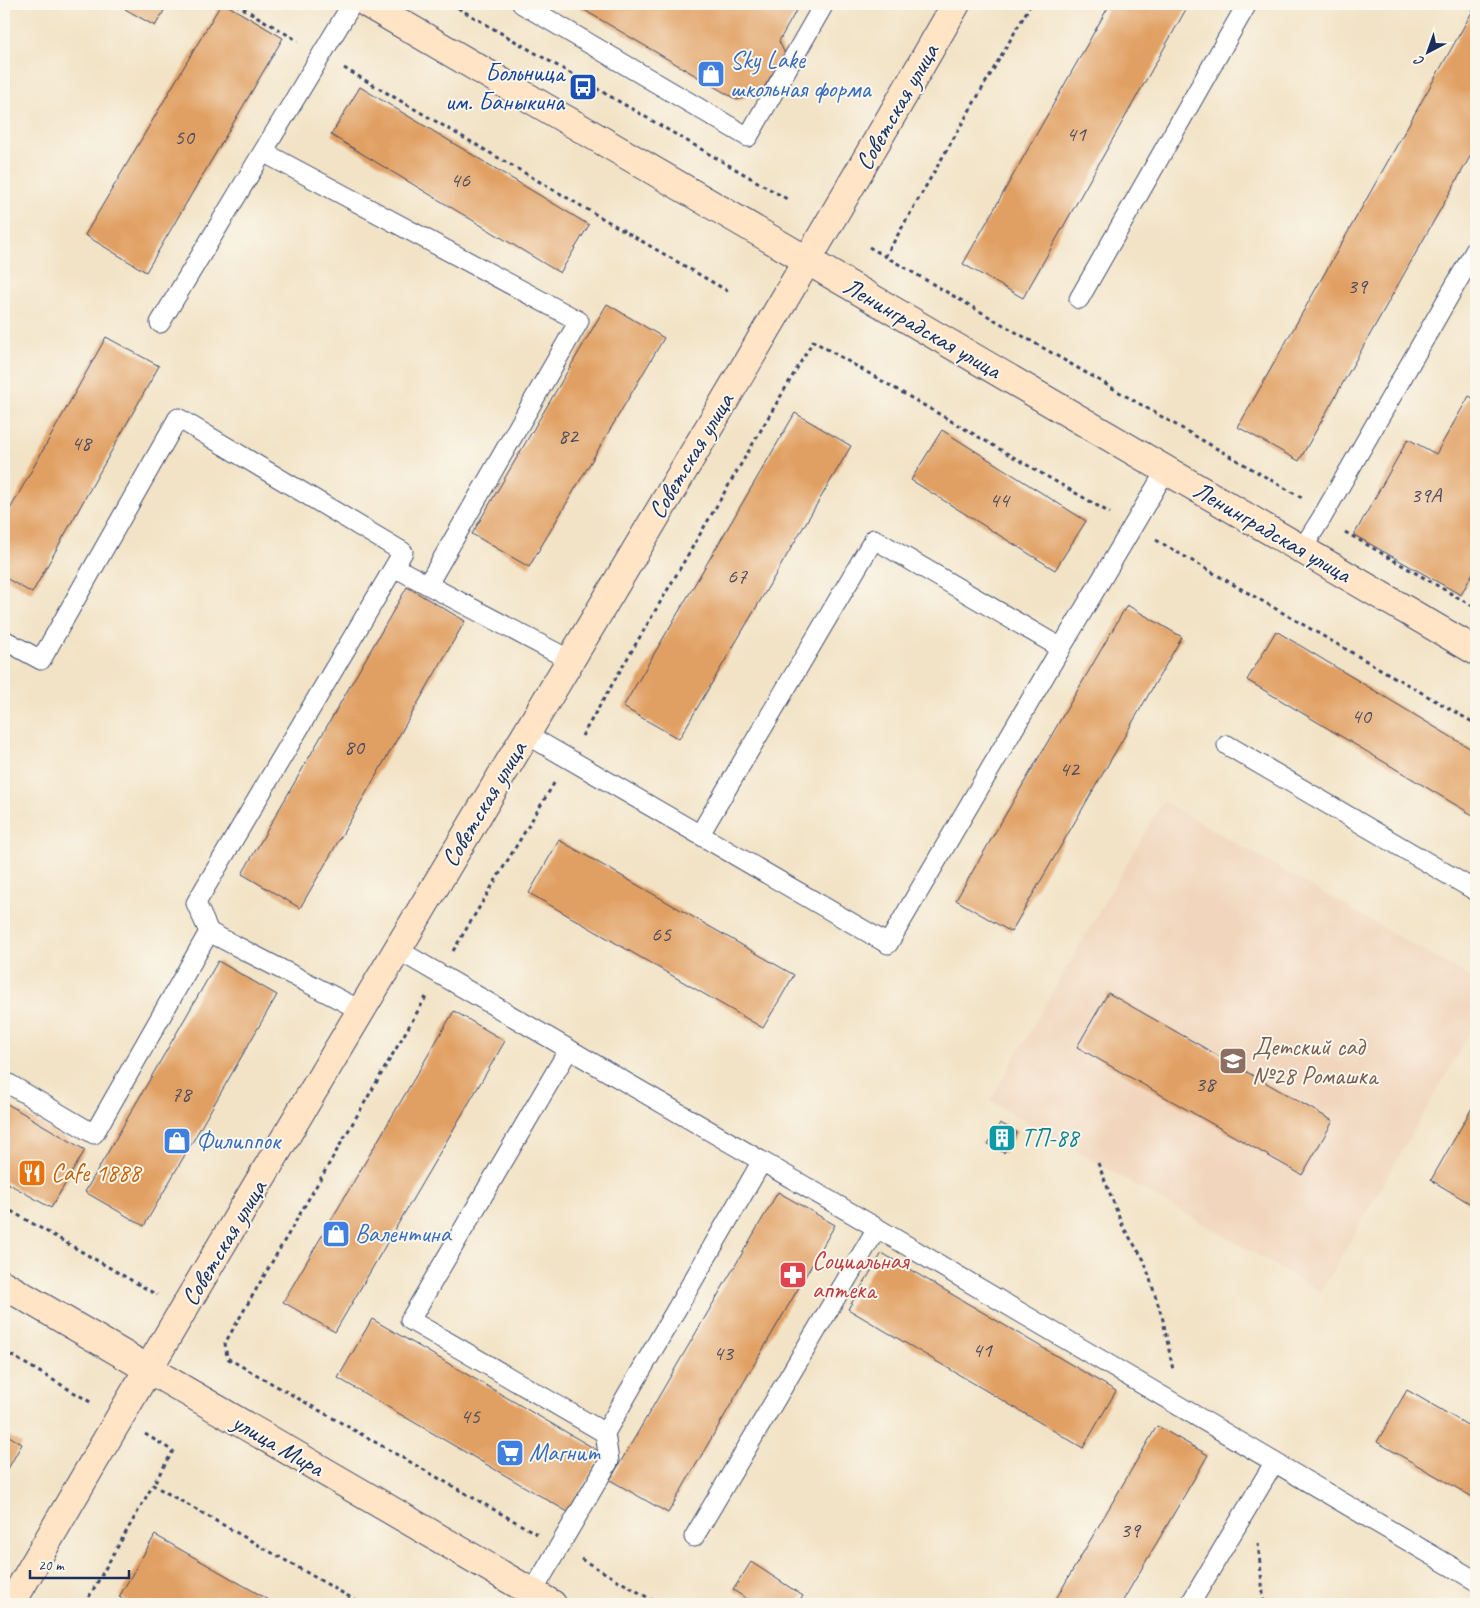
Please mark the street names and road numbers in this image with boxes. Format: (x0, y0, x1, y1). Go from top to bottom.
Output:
street label: Советская улица (848, 36, 947, 176)
street label: Ленинградская улица (837, 270, 1008, 387)
street label: Советская улица (641, 386, 742, 525)
street label: Ленинградская улица (1187, 474, 1358, 591)
street label: Советская улица (434, 734, 535, 873)
street label: Советская улица (174, 1173, 275, 1312)
street label: улица Мира (225, 1405, 331, 1485)

